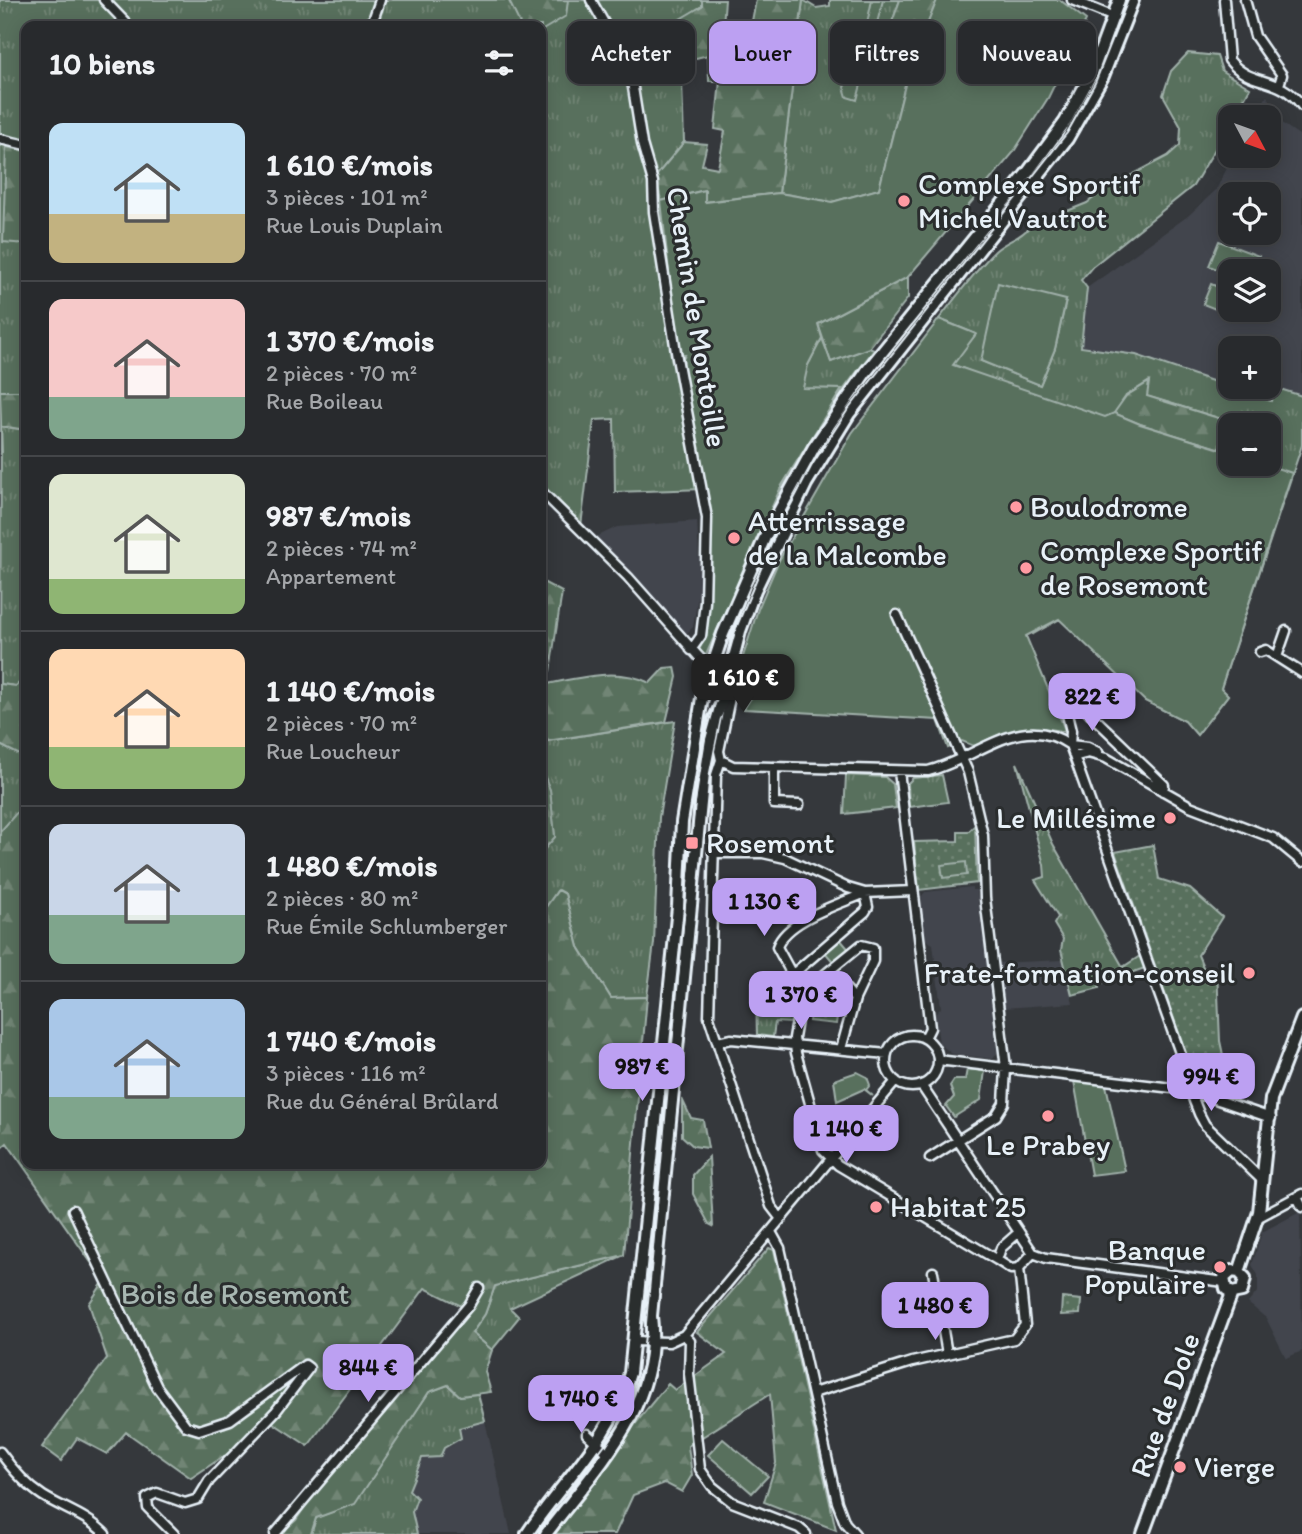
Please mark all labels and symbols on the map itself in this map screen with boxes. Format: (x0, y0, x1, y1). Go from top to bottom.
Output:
north arrow (1218, 105, 1281, 168)
place label: Complexe Sportif Michel Vautrot (918, 165, 1141, 236)
street label: Chemin de Montoille (659, 184, 736, 450)
marker: Complexe Sportif Michel Vautrot (896, 193, 912, 209)
place label: Boulodrome (1030, 488, 1188, 525)
marker: Boulodrome (1008, 499, 1024, 515)
place label: Atterrissage de la Malcombe (748, 502, 947, 573)
marker: Atterrissage de la Malcombe (726, 530, 742, 546)
place label: Complexe Sportif de Rosemont (1040, 532, 1263, 603)
marker: Complexe Sportif de Rosemont (1018, 560, 1034, 576)
pin: 1 610 € (678, 654, 808, 714)
pin: 822 € (1043, 674, 1141, 733)
place label: Le Millésime (996, 799, 1156, 836)
marker: Le Millésime (1162, 810, 1178, 826)
place label: Rosemont (706, 824, 835, 861)
marker: Rosemont (684, 835, 700, 851)
pin: 1 130 € (699, 878, 829, 938)
place label: Frate-formation-conseil (924, 954, 1236, 991)
marker: Frate-formation-conseil (1241, 965, 1257, 981)
pin: 1 370 € (736, 972, 866, 1031)
pin: 987 € (593, 1044, 691, 1103)
pin: 994 € (1162, 1054, 1260, 1113)
pin: 1 140 € (781, 1106, 911, 1165)
marker: Le Prabey (1040, 1108, 1056, 1124)
place label: Le Prabey (986, 1126, 1110, 1163)
place label: Habitat 25 (890, 1188, 1026, 1225)
marker: Habitat 25 (868, 1199, 884, 1215)
place label: Banque Populaire (1084, 1231, 1206, 1302)
marker: Banque Populaire (1212, 1259, 1228, 1275)
park label: Bois de Rosemont (121, 1275, 349, 1312)
pin: 1 480 € (870, 1282, 1000, 1342)
street label: Rue de Dole (1121, 1327, 1208, 1482)
pin: 844 € (319, 1344, 417, 1404)
pin: 1 740 € (516, 1376, 646, 1435)
place label: Vierge (1194, 1448, 1275, 1485)
marker: Vierge (1172, 1459, 1188, 1475)

